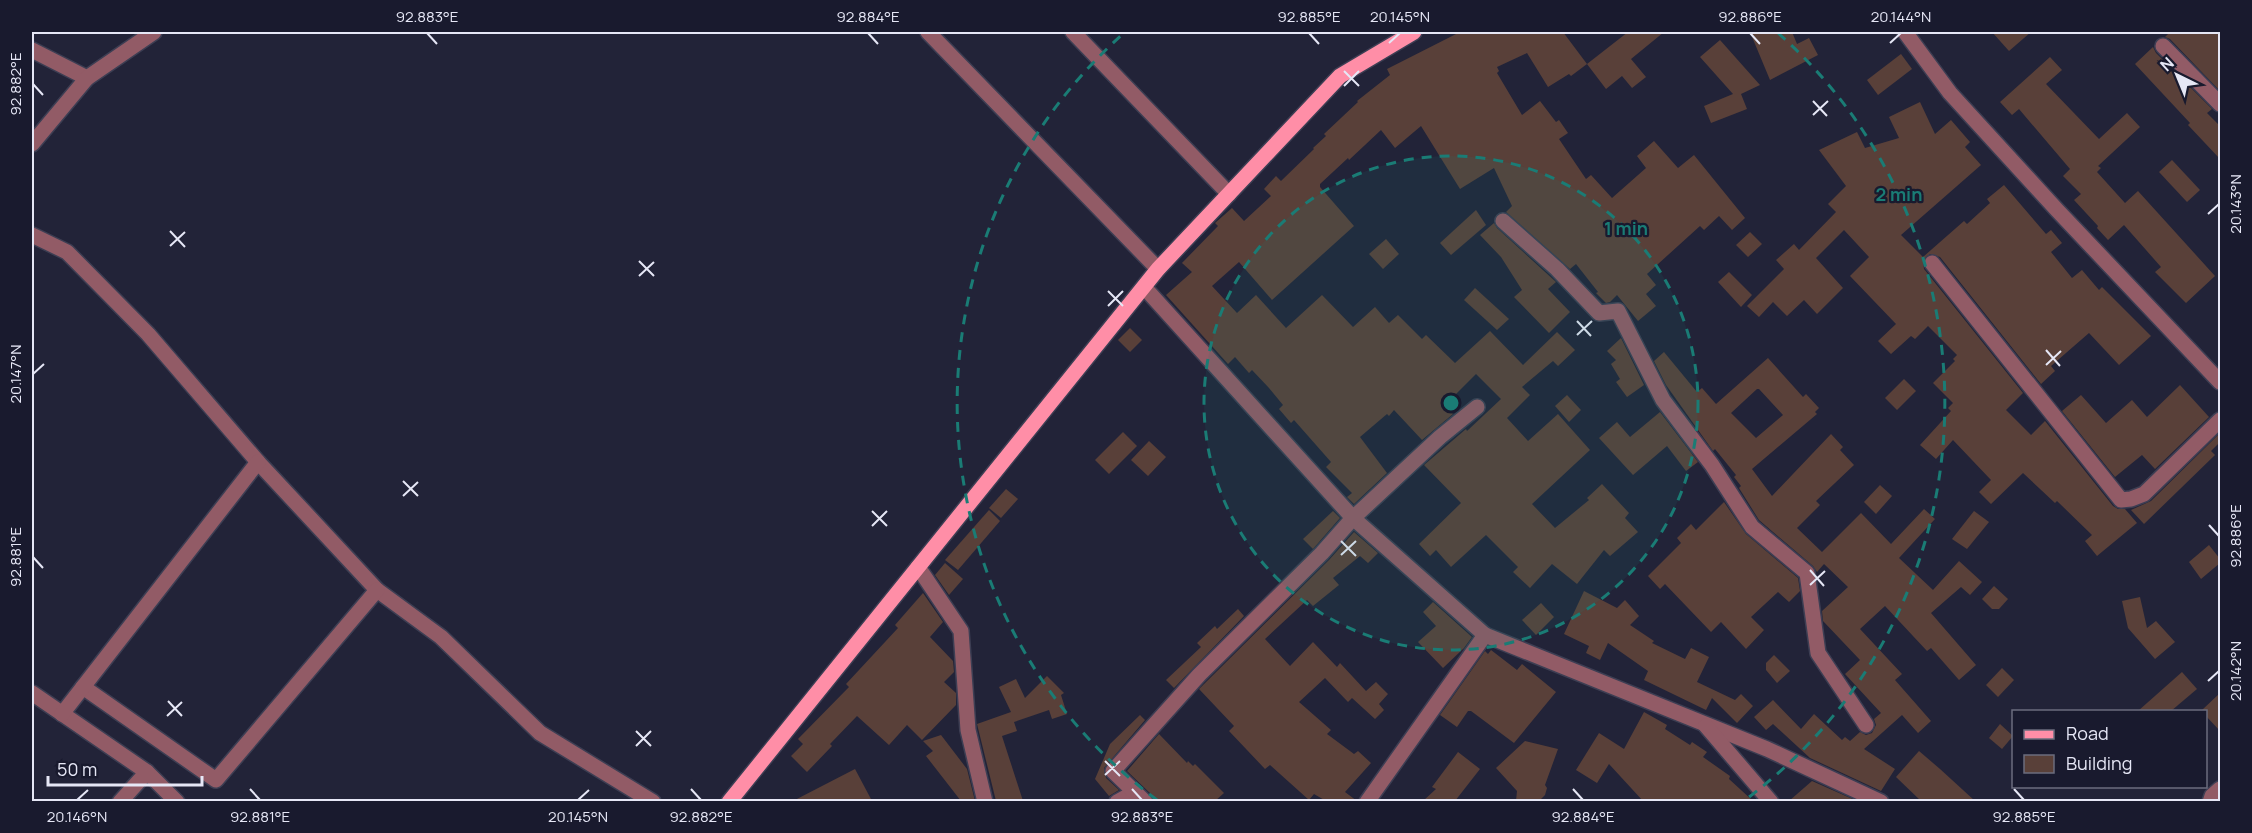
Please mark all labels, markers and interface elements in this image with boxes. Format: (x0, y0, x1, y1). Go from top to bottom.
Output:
text: 92.883°E (396, 6, 458, 27)
text: 92.884°E (836, 6, 900, 27)
text: 92.885°E (1277, 6, 1341, 27)
text: 20.145°N (1370, 6, 1430, 27)
text: 92.886°E (1718, 6, 1782, 27)
text: 20.144°N (1871, 6, 1931, 27)
north arrow (2147, 45, 2207, 105)
text: N (2155, 52, 2178, 76)
text: 92.882°E (5, 53, 26, 115)
text: 20.143°N (2225, 174, 2246, 234)
text: 2 min (1876, 182, 1922, 206)
text: 1 min (1604, 216, 1648, 240)
text: 20.147°N (5, 345, 26, 403)
centre of rings (1441, 393, 1461, 413)
text: 92.886°E (2225, 504, 2246, 568)
text: 92.881°E (5, 527, 26, 587)
text: 20.142°N (2225, 641, 2246, 701)
legend (2012, 710, 2207, 788)
text: Road (2066, 721, 2109, 745)
scale bar (48, 749, 202, 787)
text: Building (2066, 751, 2132, 775)
text: 50 m (57, 757, 97, 781)
text: 20.146°N (47, 806, 107, 827)
text: 92.881°E (230, 806, 290, 827)
text: 20.145°N (548, 806, 608, 827)
text: 92.882°E (670, 806, 732, 827)
text: 92.883°E (1111, 806, 1173, 827)
text: 92.884°E (1551, 806, 1615, 827)
text: 92.885°E (1992, 806, 2056, 827)

